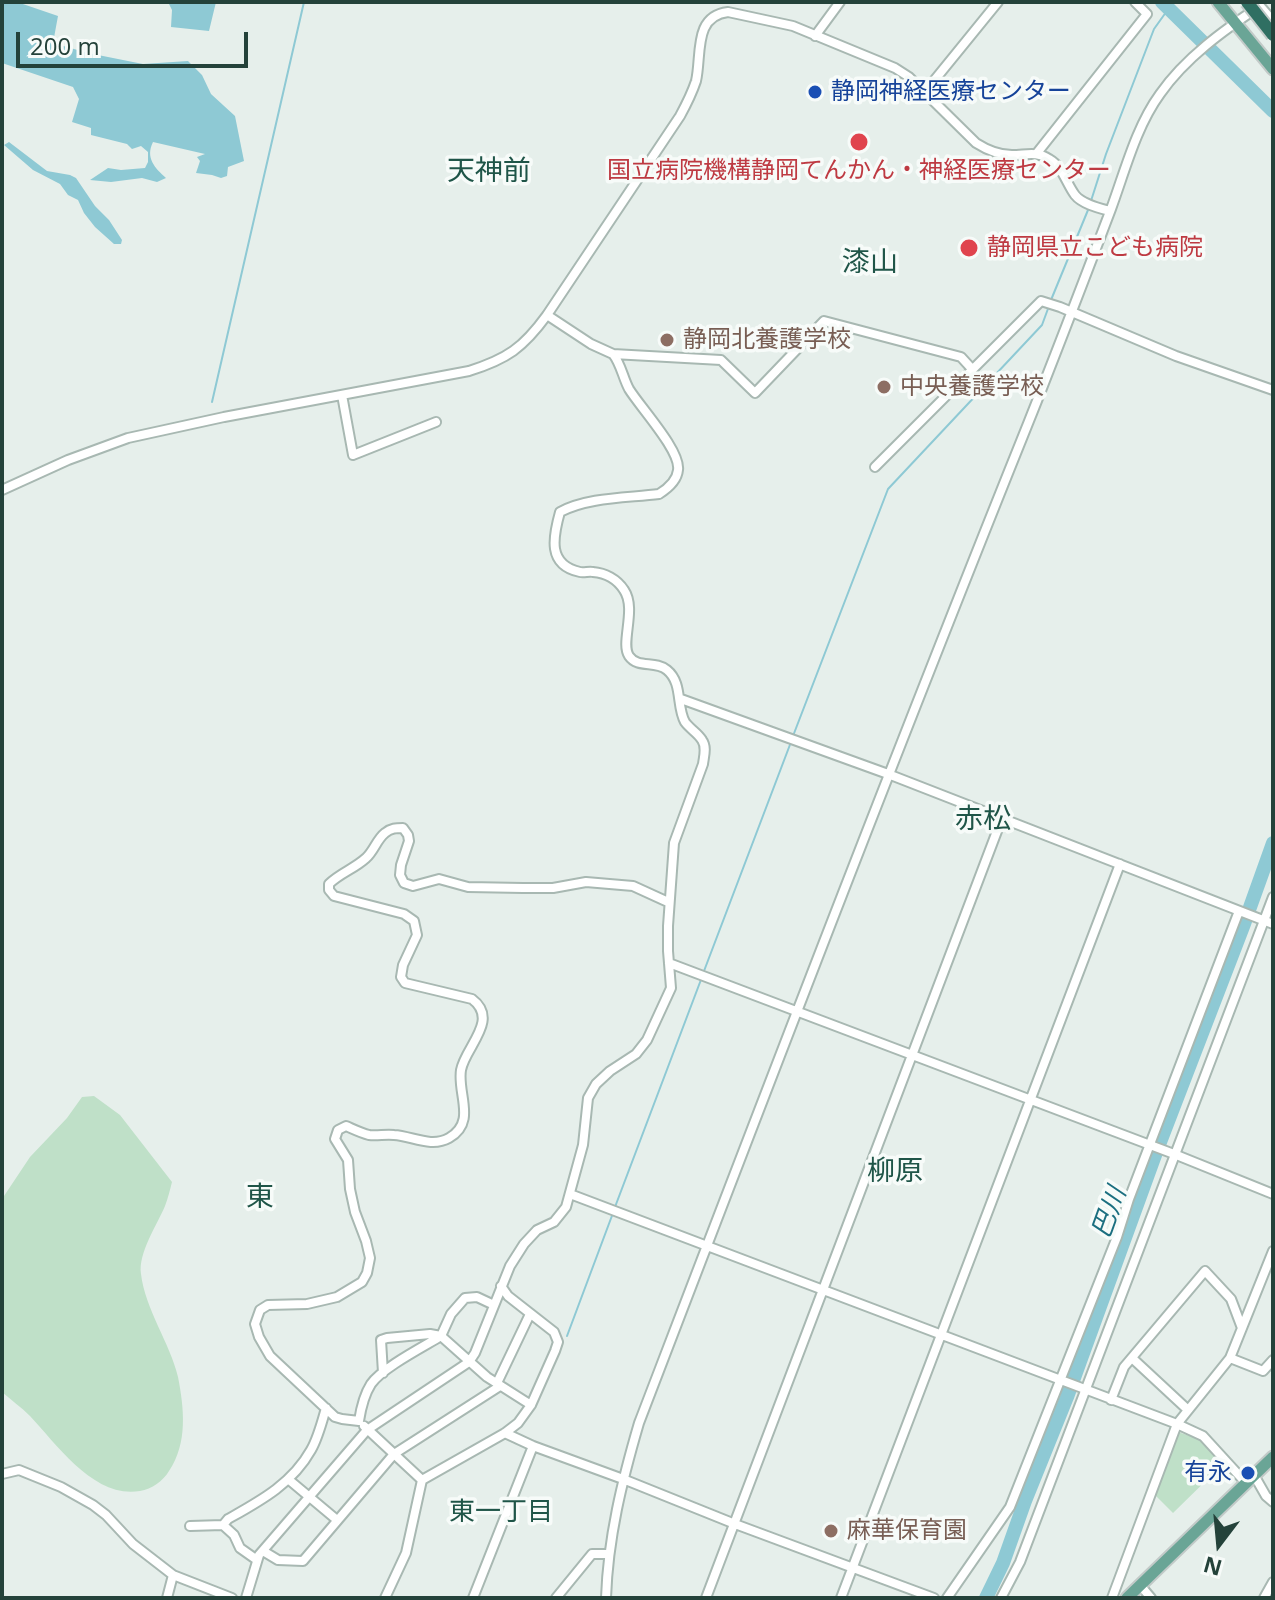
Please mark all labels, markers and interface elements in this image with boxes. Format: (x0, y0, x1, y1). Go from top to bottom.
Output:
scale bar (20, 16, 252, 66)
text: 200 m (30, 29, 100, 62)
place label: 静岡神経医療センター (831, 78, 1071, 106)
marker: 静岡神経医療センター (806, 83, 824, 101)
marker: 国立病院機構静岡てんかん・神経医療センター (848, 131, 870, 153)
district label: 天神前 (447, 155, 531, 189)
place label: 国立病院機構静岡てんかん・神経医療センター (607, 157, 1111, 185)
place label: 静岡県立こども病院 (987, 234, 1203, 262)
marker: 静岡県立こども病院 (958, 237, 980, 259)
district label: 漆山 (842, 246, 898, 280)
place label: 静岡北養護学校 (683, 326, 851, 354)
marker: 静岡北養護学校 (658, 331, 676, 349)
place label: 中央養護学校 (900, 373, 1044, 401)
marker: 中央養護学校 (875, 378, 893, 396)
district label: 赤松 (955, 803, 1011, 837)
district label: 柳原 (867, 1155, 923, 1189)
district label: 東 (246, 1181, 274, 1215)
water label: 巴川 (1086, 1183, 1134, 1243)
place label: 有永 (1184, 1459, 1232, 1487)
marker: 有永 (1239, 1464, 1257, 1482)
district label: 東一丁目 (449, 1497, 553, 1529)
north arrow (1179, 1504, 1259, 1584)
place label: 麻華保育園 (847, 1517, 967, 1545)
marker: 麻華保育園 (822, 1522, 840, 1540)
text: N (1200, 1550, 1225, 1584)

